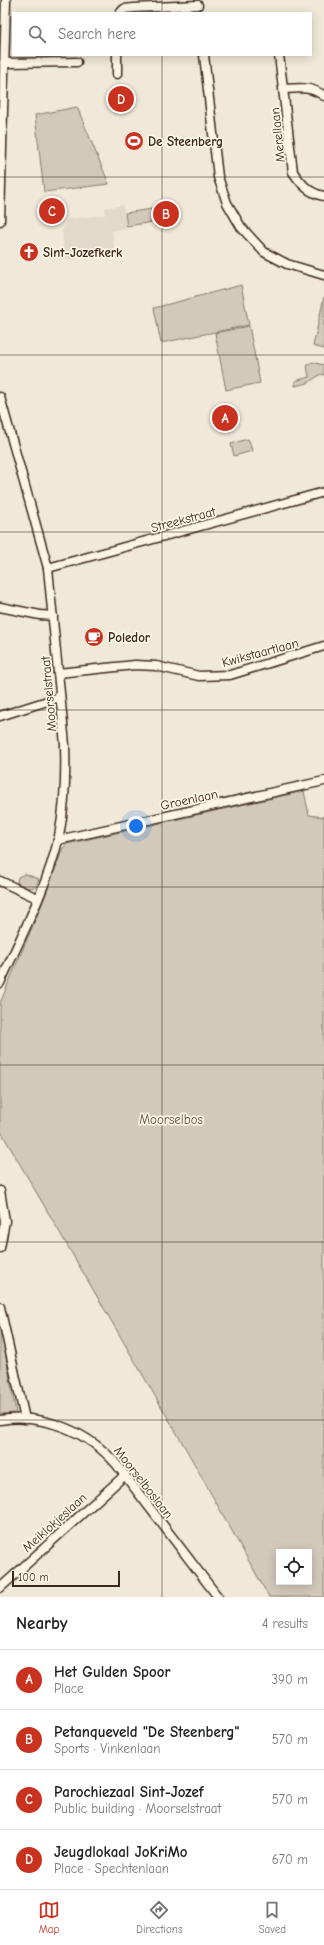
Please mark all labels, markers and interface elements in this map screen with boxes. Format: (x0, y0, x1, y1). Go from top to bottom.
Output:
search box (12, 12, 312, 56)
icon: search (26, 23, 48, 45)
text: Search here (58, 25, 136, 43)
pin: D (108, 84, 134, 114)
street label: Merellaan (267, 107, 288, 163)
sports icon: De Steenberg (123, 130, 145, 152)
place label: De Steenberg (148, 134, 223, 149)
pin: C (39, 196, 65, 226)
pin: B (153, 199, 179, 229)
church icon: Sint-Jozefkerk (18, 241, 40, 263)
place label: Sint-Jozefkerk (43, 245, 123, 260)
pin: A (212, 403, 238, 433)
street label: Streekstraat (149, 503, 218, 535)
cafe icon: Poledor (83, 626, 105, 648)
place label: Poledor (108, 630, 151, 645)
street label: Kwikstaartlaan (220, 635, 300, 670)
street label: Moorselstraat (38, 654, 59, 732)
street label: Groenlaan (159, 786, 219, 813)
your location (126, 816, 146, 836)
park label: Moorselbos (139, 1112, 203, 1127)
street label: Moorselboslaan (111, 1443, 176, 1521)
street label: Meiklokjeslaan (19, 1490, 89, 1555)
map controls (276, 1549, 312, 1585)
button: locate (276, 1549, 312, 1585)
scale bar (12, 1569, 120, 1588)
text: 100 m (18, 1571, 49, 1584)
text: Nearby (16, 1614, 67, 1633)
text: 4 results (262, 1616, 308, 1631)
text: Het Gulden Spoor (54, 1663, 170, 1681)
text: A (25, 1672, 33, 1687)
text: 390 m (272, 1672, 308, 1687)
text: Place (54, 1681, 84, 1696)
text: Petanqueveld "De Steenberg" (54, 1723, 239, 1741)
text: B (25, 1732, 33, 1747)
text: 570 m (272, 1732, 308, 1747)
text: Sports · Vinkenlaan (54, 1741, 161, 1756)
text: Parochiezaal Sint-Jozef (54, 1783, 204, 1801)
text: C (25, 1792, 33, 1807)
text: 570 m (272, 1792, 308, 1807)
text: Public building · Moorselstraat (54, 1801, 221, 1816)
text: Jeugdlokaal JoKriMo (54, 1843, 188, 1861)
text: D (25, 1852, 33, 1867)
text: 670 m (272, 1852, 308, 1867)
text: Place · Spechtenlaan (54, 1861, 169, 1876)
tab: Map (38, 1899, 60, 1936)
tab: Directions (136, 1899, 183, 1936)
tab: Saved (259, 1899, 286, 1936)

